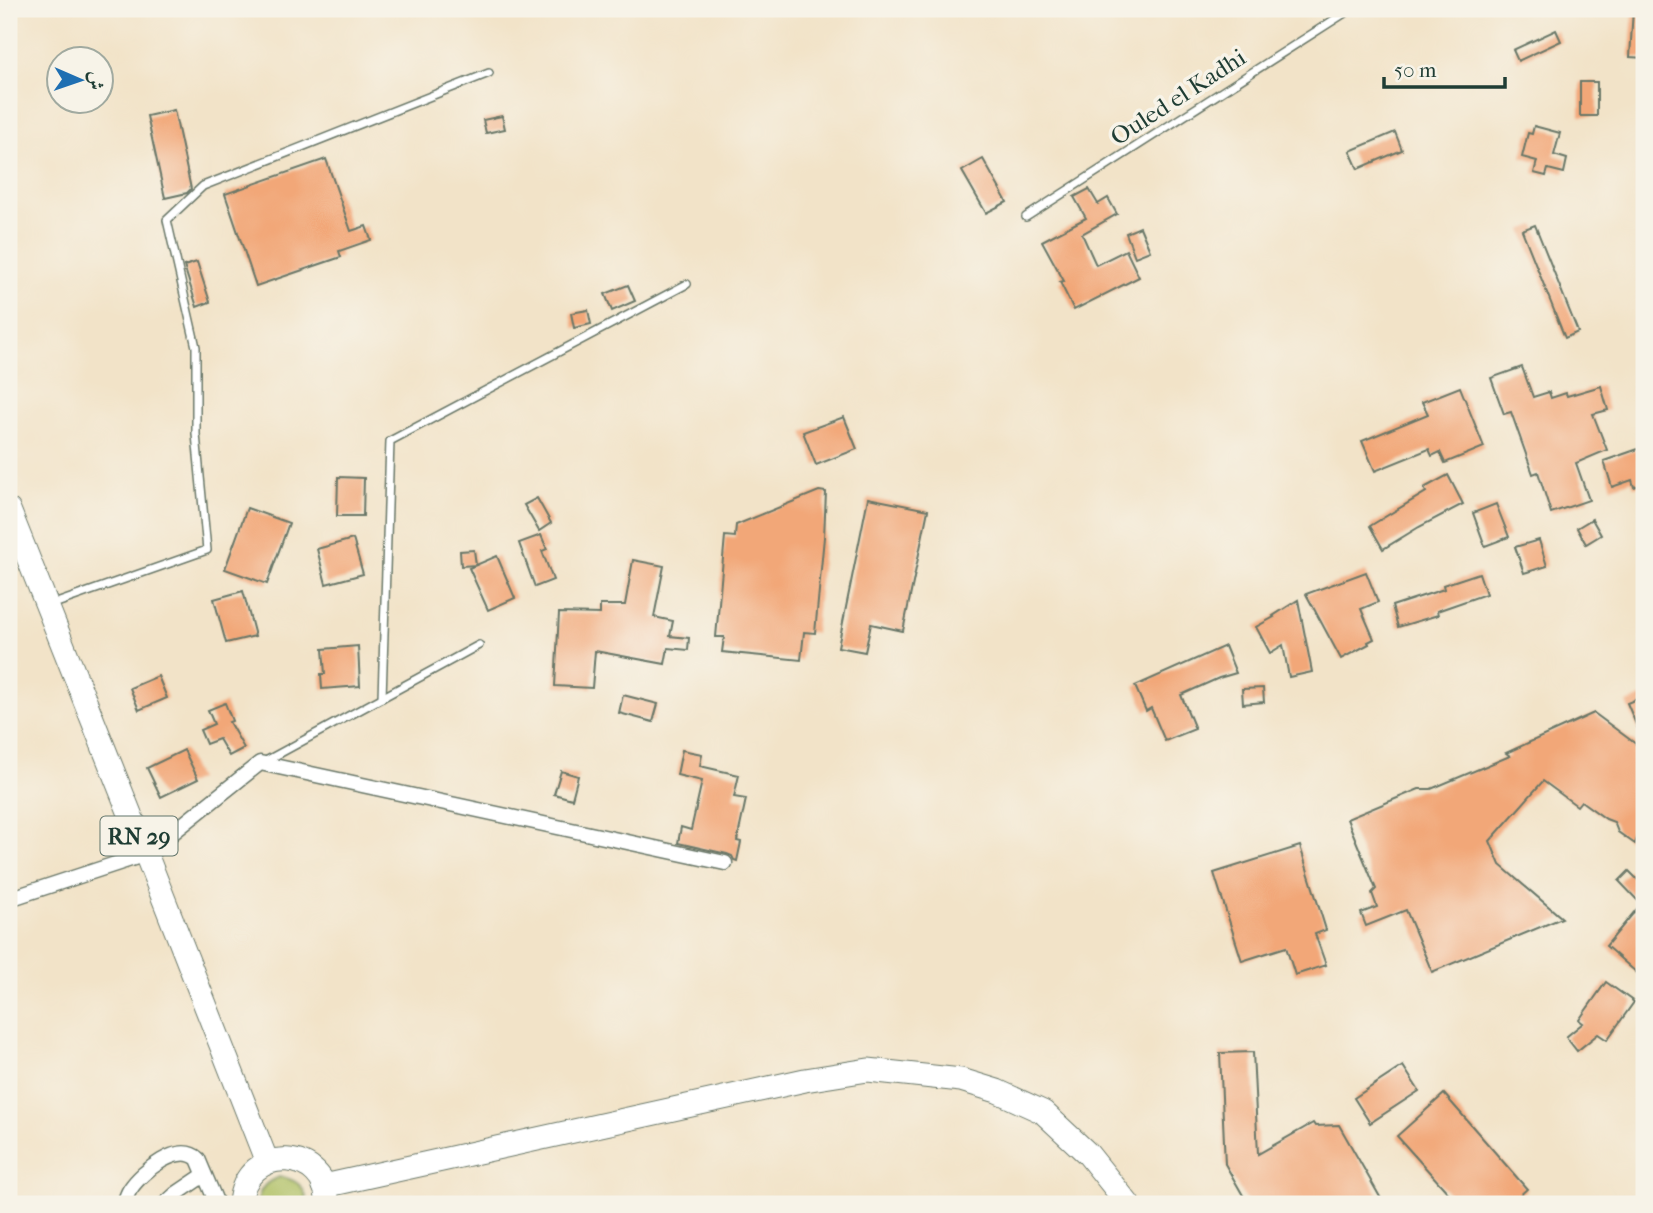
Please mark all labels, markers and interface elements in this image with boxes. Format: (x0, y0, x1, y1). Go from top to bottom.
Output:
street label: Ouled el Kadhi (1105, 43, 1251, 151)
north arrow (46, 46, 116, 116)
scale bar (1384, 46, 1504, 90)
text: 50 m (1394, 58, 1437, 82)
text: ش (85, 71, 107, 90)
road number: RN 29 (100, 816, 178, 856)

